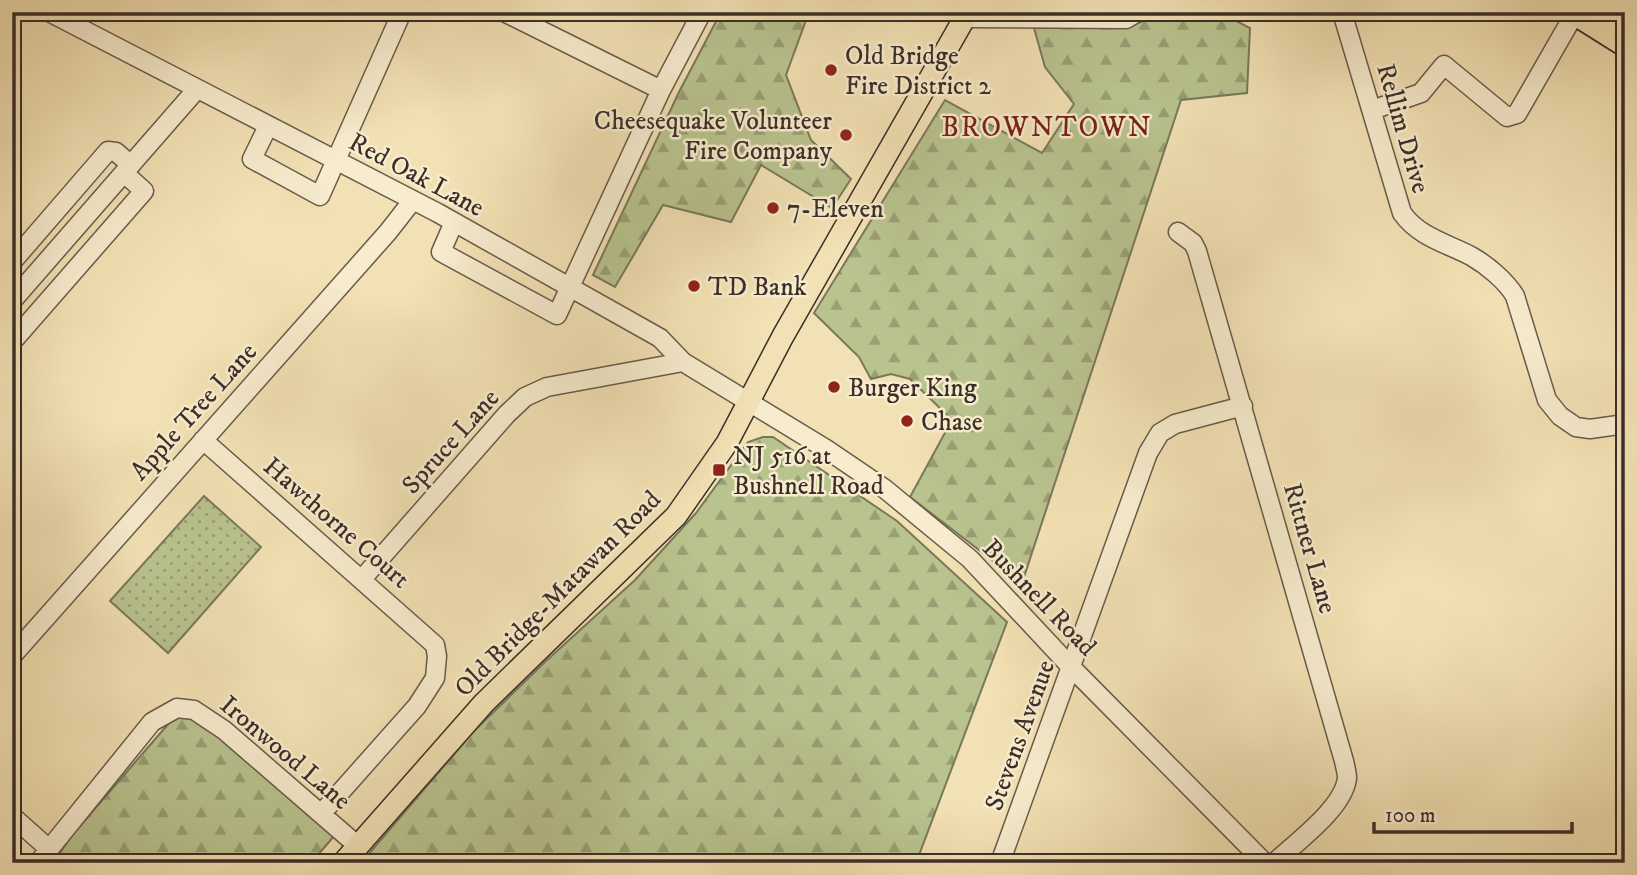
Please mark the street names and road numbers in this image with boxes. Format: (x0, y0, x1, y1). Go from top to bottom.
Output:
street label: Rellim Drive (1368, 60, 1437, 197)
street label: Red Oak Lane (343, 126, 490, 225)
street label: Apple Tree Lane (123, 336, 265, 488)
street label: Spruce Lane (395, 383, 507, 501)
street label: Hawthorne Court (256, 450, 416, 596)
street label: Rittner Lane (1275, 479, 1344, 617)
street label: Old Bridge-Matawan Road (448, 484, 668, 704)
street label: Bushnell Road (975, 532, 1103, 664)
street label: Stevens Avenue (978, 656, 1063, 815)
street label: Ironwood Lane (213, 689, 357, 818)

